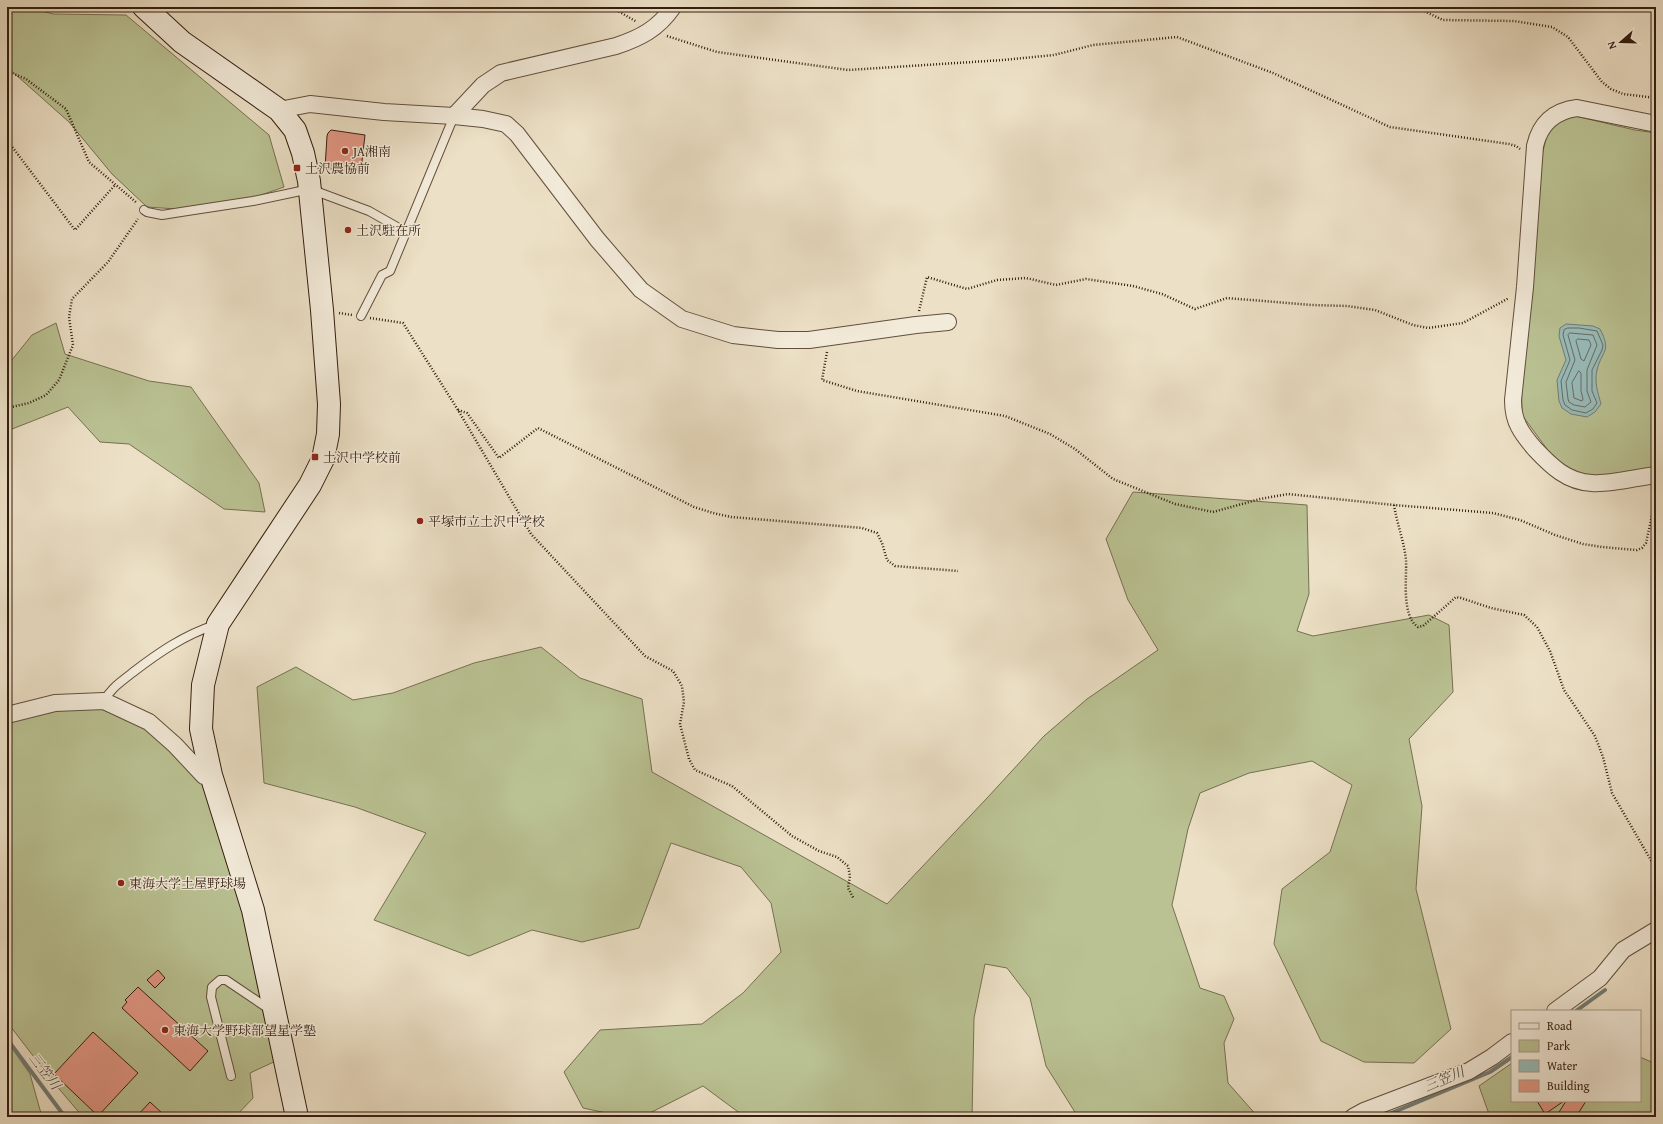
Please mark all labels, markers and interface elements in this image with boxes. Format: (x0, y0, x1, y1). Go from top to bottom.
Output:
north arrow (1601, 22, 1641, 62)
text: N (1603, 39, 1620, 52)
place label: JA湘南 (351, 142, 391, 161)
marker: JA湘南 (340, 146, 350, 156)
place label: 土沢農協前 (305, 159, 370, 178)
marker: 土沢農協前 (292, 163, 302, 173)
place label: 土沢駐在所 (356, 221, 421, 240)
marker: 土沢駐在所 (343, 225, 353, 235)
place label: 土沢中学校前 (323, 448, 401, 467)
marker: 土沢中学校前 (310, 452, 320, 462)
place label: 平塚市立土沢中学校 (428, 512, 545, 531)
marker: 平塚市立土沢中学校 (415, 516, 425, 526)
place label: 東海大学土屋野球場 (129, 874, 246, 893)
marker: 東海大学土屋野球場 (116, 878, 126, 888)
legend (1511, 1010, 1641, 1102)
text: Road (1547, 1017, 1573, 1034)
place label: 東海大学野球部望星学塾 (173, 1021, 316, 1040)
marker: 東海大学野球部望星学塾 (160, 1025, 170, 1035)
text: Park (1547, 1037, 1571, 1054)
water label: 三笠川 (24, 1048, 67, 1095)
text: Water (1547, 1057, 1577, 1074)
water label: 三笠川 (1421, 1061, 1469, 1096)
text: Building (1547, 1077, 1590, 1094)

